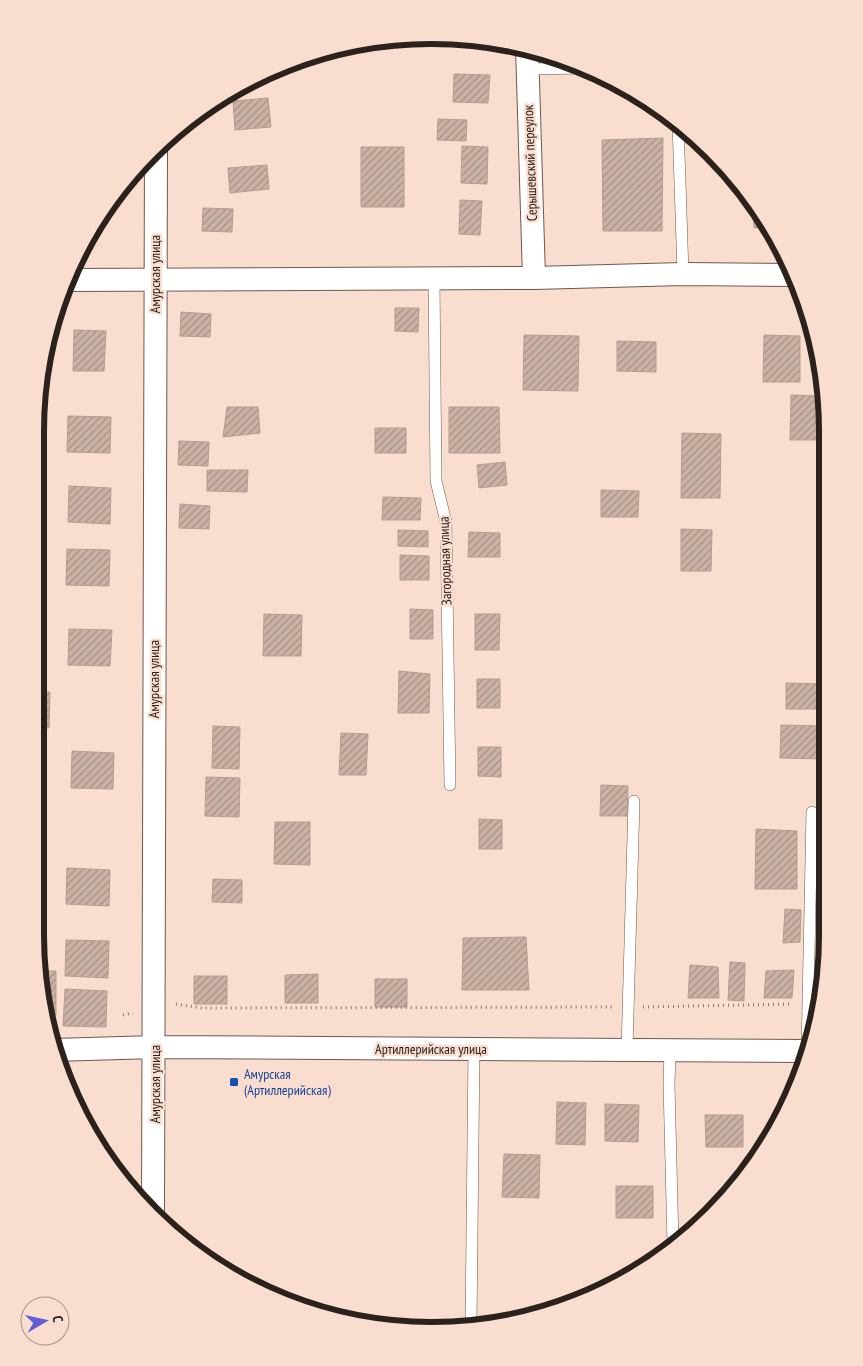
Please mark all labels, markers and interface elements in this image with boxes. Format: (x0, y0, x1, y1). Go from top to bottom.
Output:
street label: Серышевский переулок (519, 104, 541, 222)
street label: Амурская улица (146, 235, 164, 313)
street label: Загородная улица (434, 516, 456, 606)
street label: Амурская улица (145, 640, 163, 718)
street label: Артиллерийская улица (375, 1040, 487, 1058)
street label: Амурская улица (146, 1045, 164, 1123)
place label: Амурская (Артиллерийская) (244, 1065, 331, 1099)
marker: Амурская (Артиллерийская) (228, 1076, 240, 1088)
north arrow (20, 1296, 70, 1346)
text: С (48, 1314, 67, 1324)

